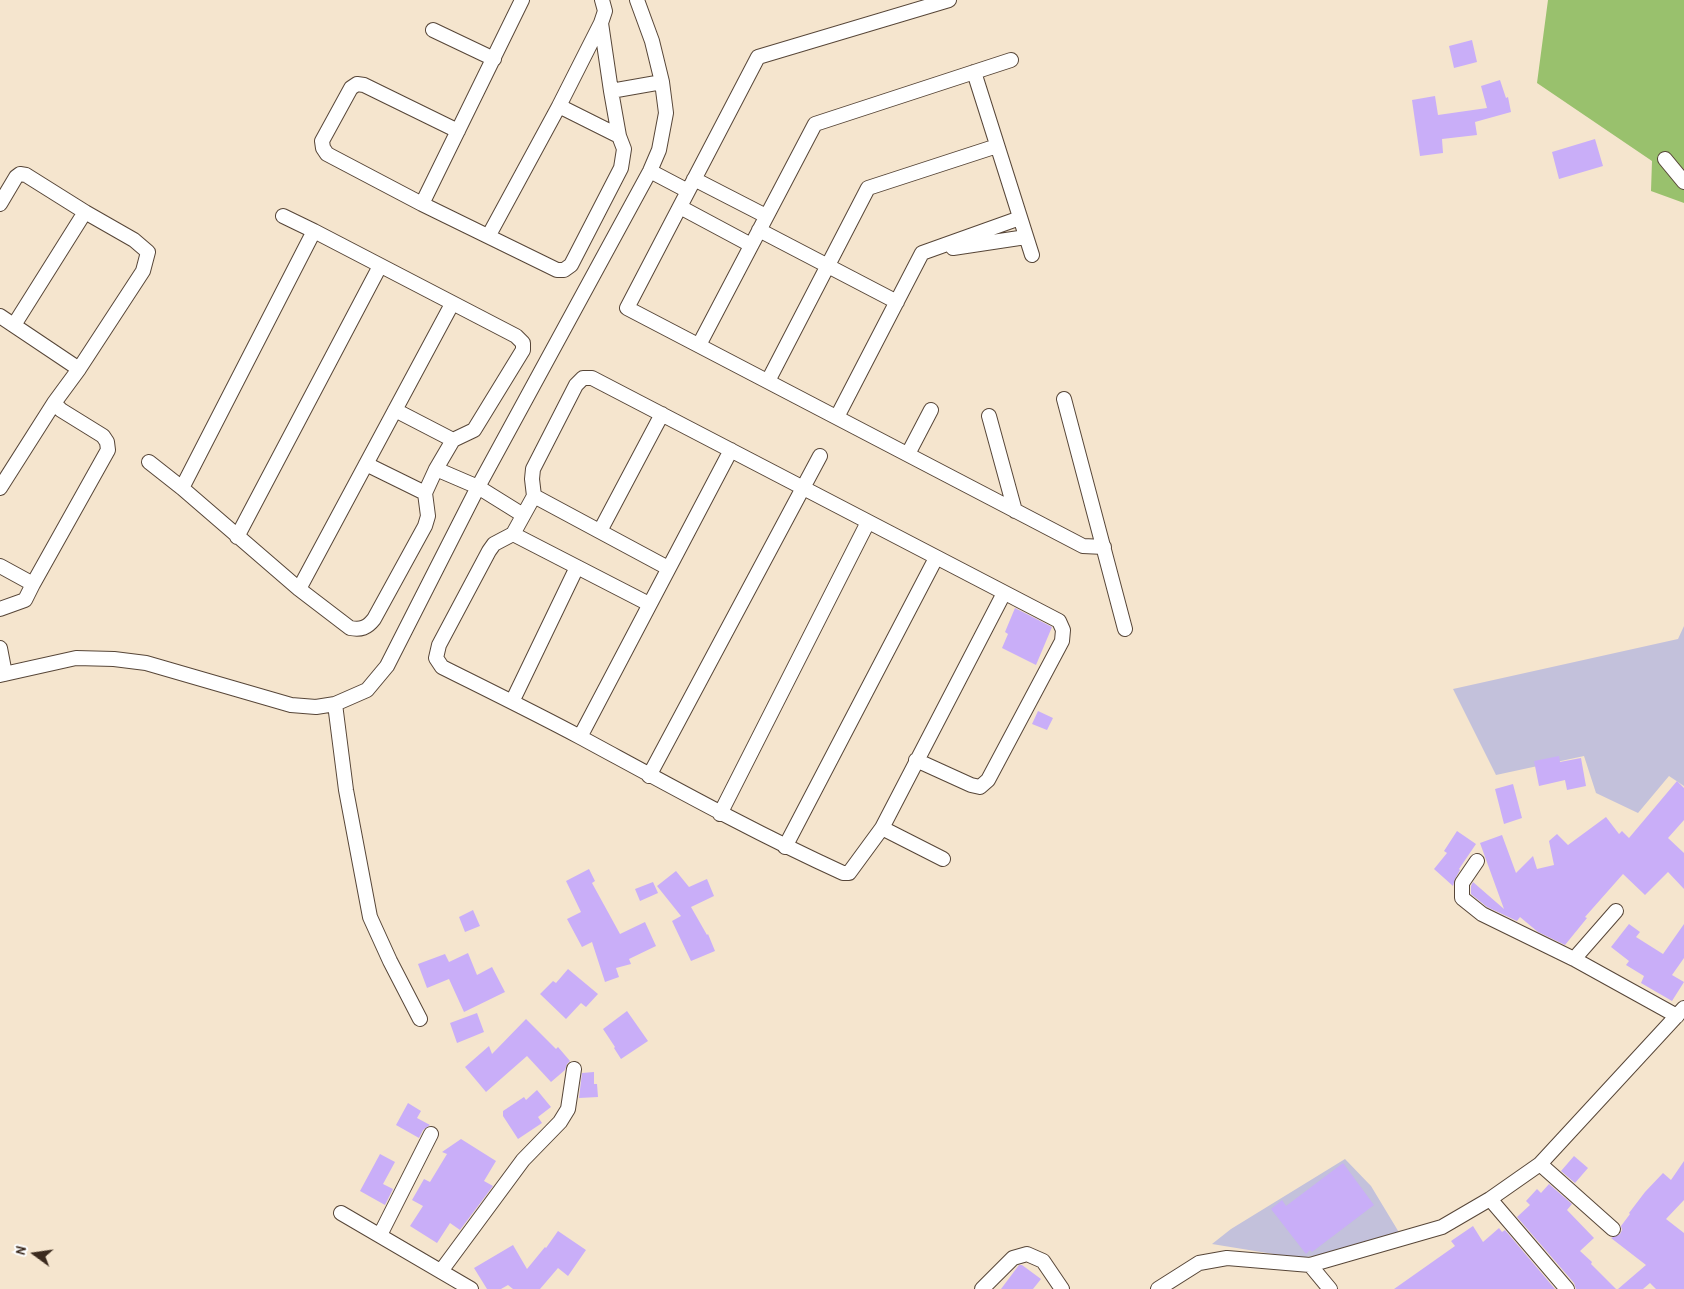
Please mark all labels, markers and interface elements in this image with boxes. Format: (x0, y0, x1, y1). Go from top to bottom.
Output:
north arrow (10, 1229, 60, 1279)
text: N (10, 1244, 30, 1256)

